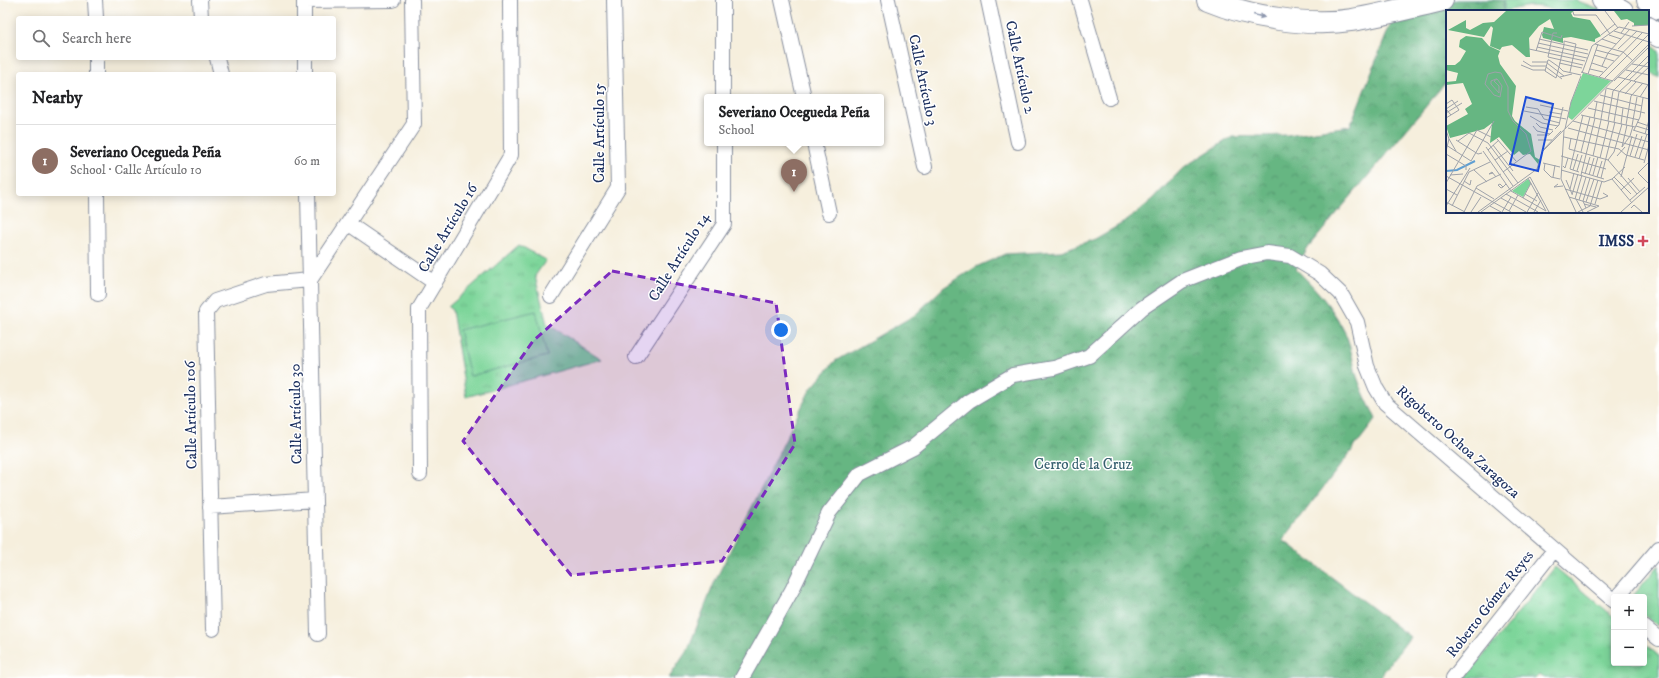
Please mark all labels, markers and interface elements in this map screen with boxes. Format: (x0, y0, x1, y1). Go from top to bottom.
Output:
inset map (1446, 10, 1649, 213)
one-way arrow (1253, 13, 1265, 19)
search box (16, 16, 336, 60)
street label: Calle Artículo 2 (1001, 19, 1039, 116)
icon: search (30, 27, 52, 49)
text: Search here (62, 29, 131, 48)
street label: Calle Artículo 3 (904, 33, 942, 127)
street label: Calle Artículo 15 (590, 82, 609, 183)
text: Nearby (32, 87, 82, 109)
popup (704, 94, 884, 146)
text: Severiano Ocegueda Peña (718, 103, 870, 122)
text: School (718, 122, 754, 138)
text: Severiano Ocegueda Peña (70, 143, 221, 162)
text: 1 (43, 153, 47, 169)
text: 60 m (294, 153, 320, 169)
pin: 1 (781, 159, 807, 192)
text: School · Calle Artículo 10 (70, 162, 202, 178)
street label: Calle Artículo 16 (414, 179, 483, 276)
street label: Calle Artículo 14 (644, 209, 714, 305)
place label: IMSS (1598, 232, 1634, 251)
marker: IMSS (1637, 235, 1649, 247)
your location (771, 320, 791, 340)
street label: Calle Artículo 106 (181, 359, 201, 469)
street label: Calle Artículo 30 (286, 363, 306, 465)
street label: Rigoberto Ochoa Zaragoza (1392, 381, 1524, 503)
park label: Cerro de la Cruz (1034, 455, 1133, 474)
street label: Roberto Gómez Reyes (1442, 547, 1538, 661)
map controls (1611, 594, 1647, 666)
button: + (1611, 594, 1647, 630)
button: − (1611, 630, 1647, 666)

